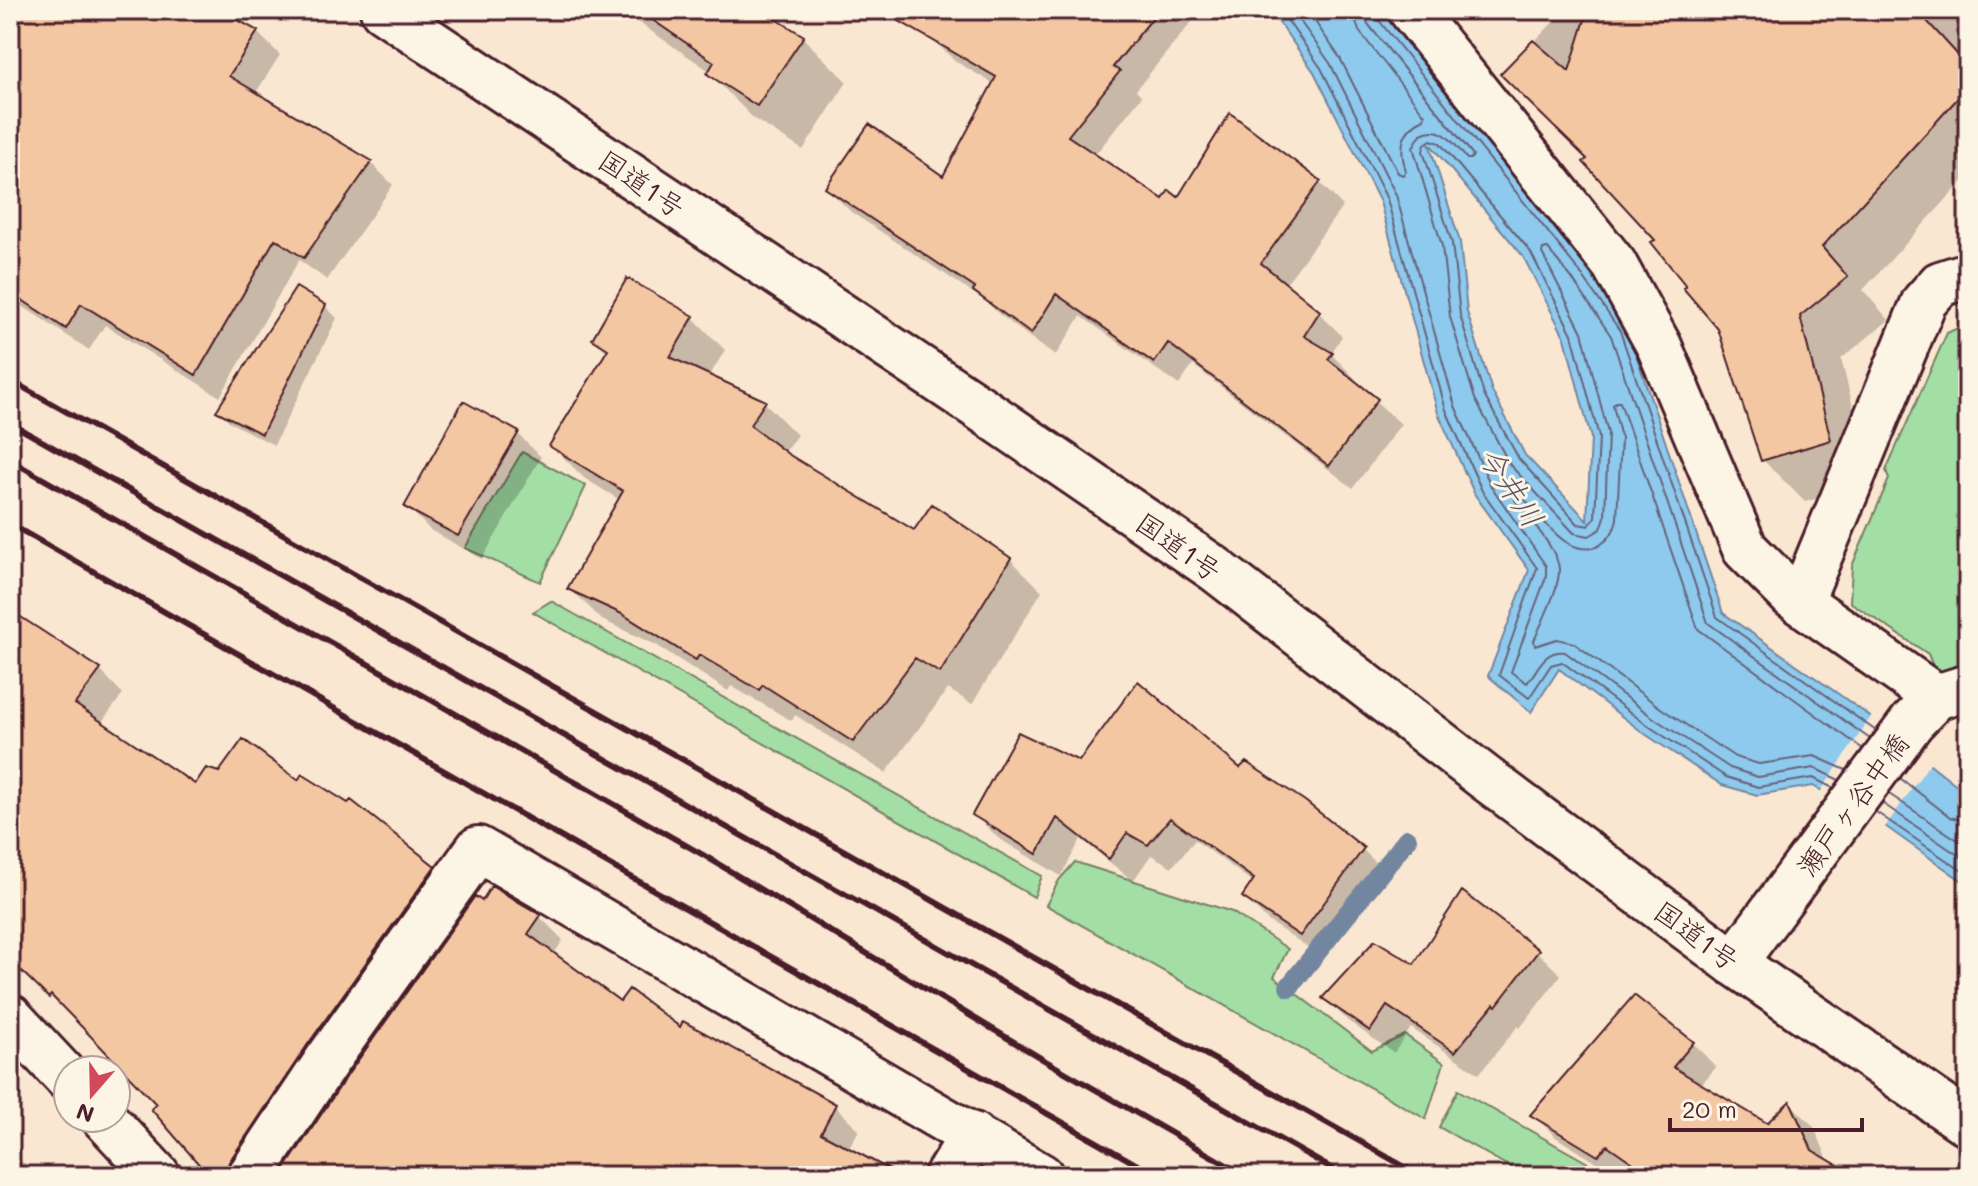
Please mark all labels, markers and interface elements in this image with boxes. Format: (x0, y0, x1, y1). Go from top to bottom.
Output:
street label: 国道1号 (592, 141, 692, 225)
water label: 今井川 (1470, 438, 1554, 534)
street label: 国道1号 (1129, 504, 1229, 588)
street label: 瀬戸ヶ谷中橋 (1788, 725, 1916, 883)
street label: 国道1号 (1647, 892, 1747, 978)
north arrow (52, 1054, 132, 1134)
scale bar (1670, 1082, 1862, 1132)
text: 20 m (1682, 1093, 1737, 1124)
text: N (72, 1097, 98, 1130)

